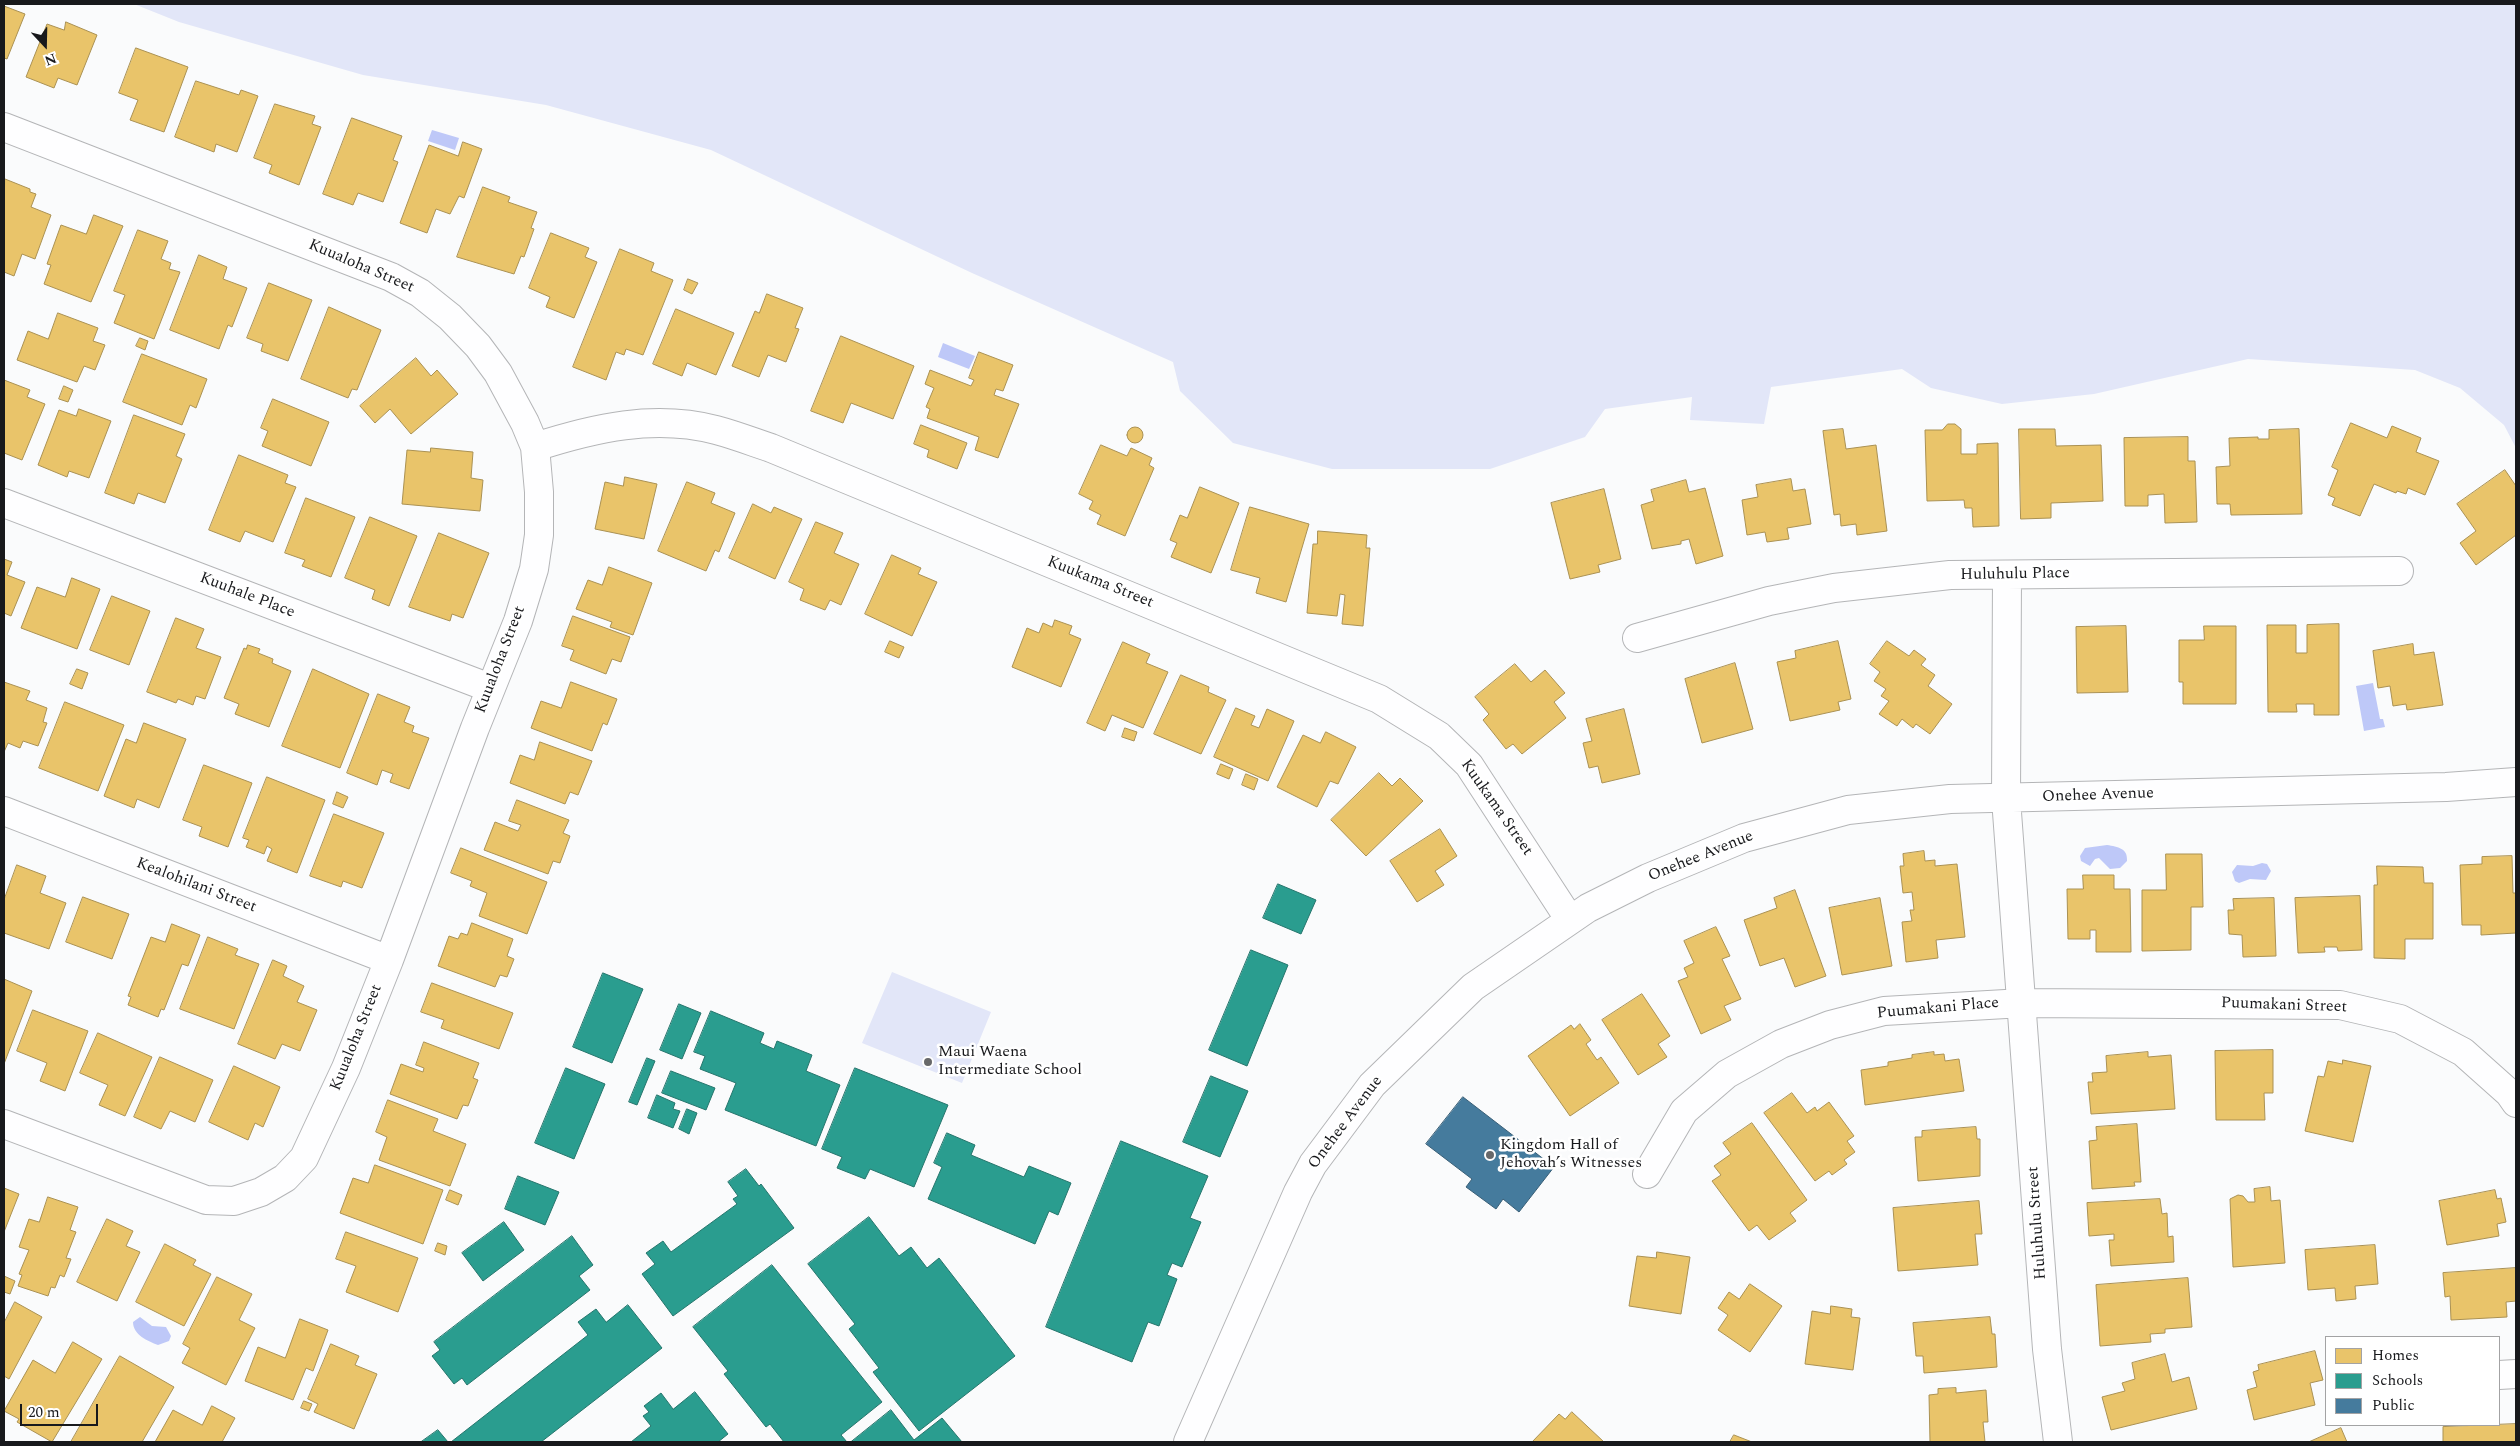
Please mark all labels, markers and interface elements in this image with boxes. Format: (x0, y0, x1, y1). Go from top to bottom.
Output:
north arrow (20, 20, 70, 70)
text: N (41, 48, 60, 71)
street label: Kuualoha Street (305, 236, 417, 298)
street label: Kuukama Street (1044, 553, 1156, 613)
street label: Huluhulu Place (1960, 564, 2070, 586)
street label: Kuuhale Place (197, 569, 297, 623)
street label: Kuualoha Street (472, 604, 530, 716)
street label: Kuukama Street (1456, 756, 1536, 860)
street label: Onehee Avenue (2042, 784, 2154, 808)
street label: Onehee Avenue (1646, 827, 1756, 887)
street label: Kealohilani Street (133, 854, 259, 918)
street label: Kuualoha Street (327, 982, 387, 1094)
street label: Puumakani Place (1876, 994, 2000, 1024)
street label: Puumakani Street (2221, 994, 2347, 1018)
place label: Maui Waena Intermediate School (938, 1043, 1082, 1081)
marker: Maui Waena Intermediate School (922, 1056, 934, 1068)
street label: Onehee Avenue (1305, 1073, 1387, 1173)
place label: Kingdom Hall of Jehovah’s Witnesses (1500, 1136, 1642, 1174)
marker: Kingdom Hall of Jehovah’s Witnesses (1484, 1149, 1496, 1161)
street label: Huluhulu Street (2024, 1166, 2052, 1280)
legend (2325, 1336, 2500, 1426)
text: Homes (2372, 1344, 2419, 1367)
text: Schools (2372, 1369, 2423, 1392)
scale bar (22, 1394, 100, 1426)
text: Public (2372, 1394, 2415, 1417)
text: 20 m (28, 1401, 60, 1424)

